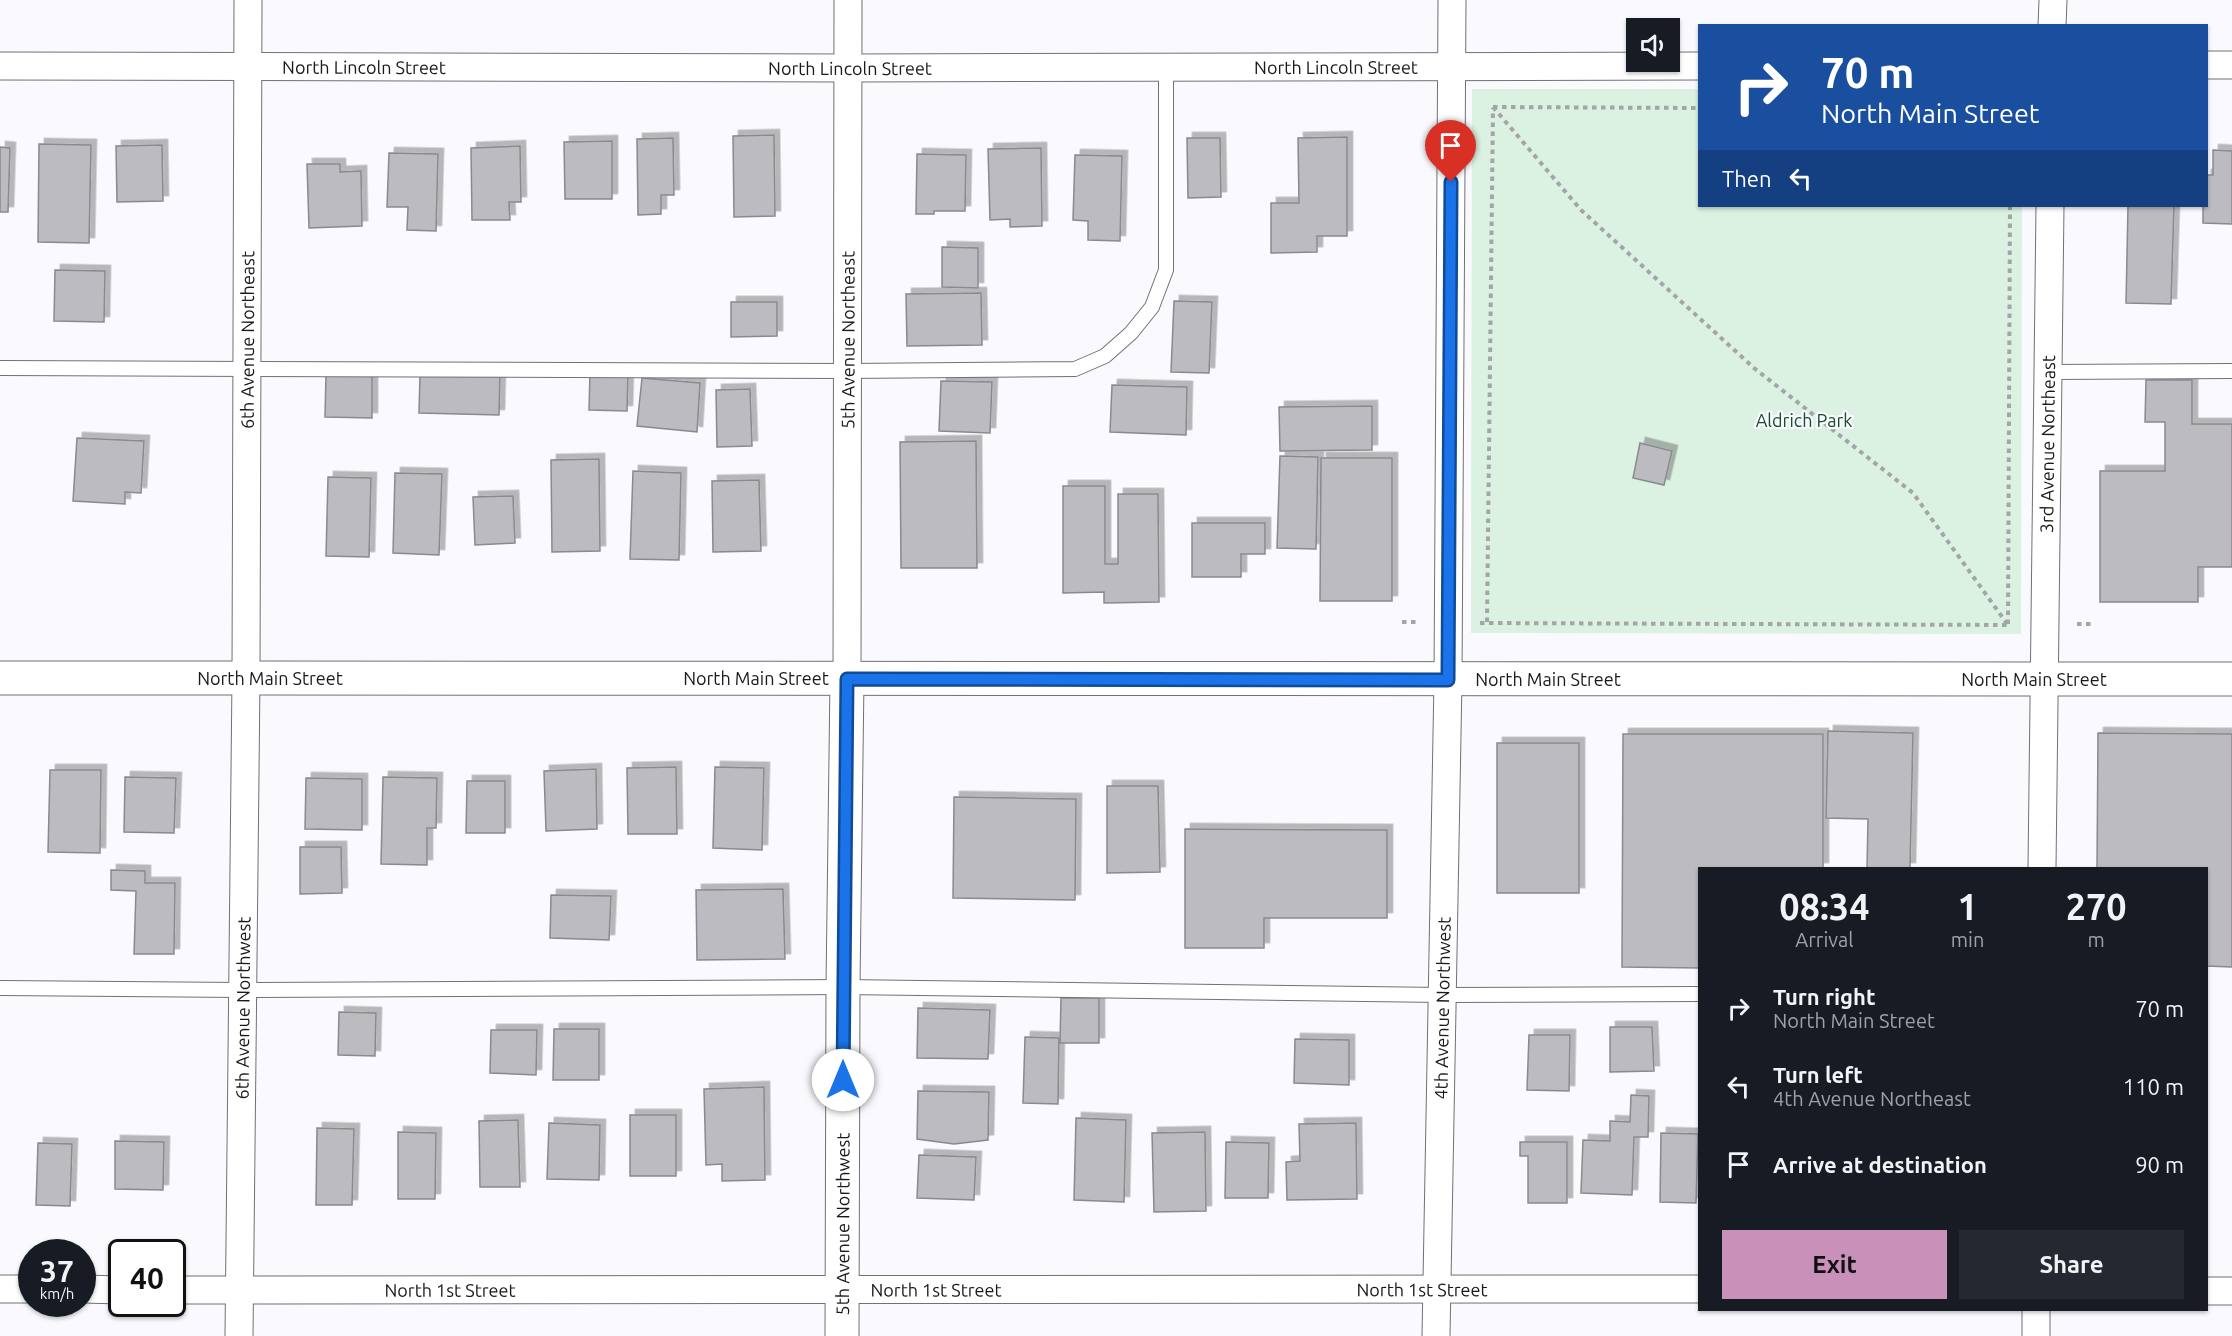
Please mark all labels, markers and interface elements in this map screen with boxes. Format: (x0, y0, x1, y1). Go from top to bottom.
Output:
map controls (1626, 18, 1680, 72)
button: sound (1626, 18, 1680, 72)
icon: right (1722, 48, 1800, 126)
text: 70 m (1821, 49, 1915, 96)
street label: North Lincoln Street (282, 57, 446, 77)
street label: North Lincoln Street (1254, 57, 1418, 77)
street label: North Lincoln Street (768, 58, 932, 78)
text: North Main Street (1821, 98, 2039, 128)
pin (1425, 120, 1476, 182)
icon: arrive (1434, 129, 1467, 162)
icon: left (1784, 162, 1817, 195)
text: Then (1722, 166, 1772, 191)
street label: 6th Avenue Northeast (237, 251, 257, 429)
street label: 5th Avenue Northeast (837, 251, 858, 429)
street label: 3rd Avenue Northeast (2036, 355, 2058, 533)
park label: Aldrich Park (1756, 410, 1852, 430)
street label: North Main Street (197, 668, 343, 688)
street label: North Main Street (683, 668, 829, 688)
street label: North Main Street (1475, 669, 1621, 689)
street label: North Main Street (1961, 669, 2107, 689)
text: 08:34 (1779, 886, 1869, 927)
text: 1 (1957, 886, 1978, 927)
text: 270 (2066, 886, 2127, 927)
street label: 6th Avenue Northwest (232, 917, 253, 1100)
street label: 4th Avenue Northwest (1430, 917, 1454, 1100)
text: Arrival (1795, 928, 1854, 951)
text: min (1951, 928, 1984, 951)
text: m (2088, 928, 2105, 951)
text: Turn right (1773, 984, 1875, 1009)
icon: right (1722, 992, 1755, 1025)
text: 70 m (2135, 996, 2184, 1021)
text: North Main Street (1773, 1009, 1935, 1032)
position arrow (811, 1048, 875, 1112)
text: Turn left (1773, 1062, 1863, 1087)
icon: left (1722, 1070, 1755, 1103)
text: 110 m (2123, 1074, 2184, 1099)
text: 4th Avenue Northeast (1773, 1087, 1971, 1110)
street label: 5th Avenue Northwest (832, 1133, 853, 1315)
icon: arrive (1722, 1148, 1755, 1181)
text: Arrive at destination (1773, 1152, 1987, 1177)
text: 90 m (2135, 1152, 2184, 1177)
button: Exit (1722, 1230, 1947, 1299)
button: Share (1959, 1230, 2184, 1299)
speed limit sign: 40 (108, 1239, 186, 1317)
text: 37 (40, 1254, 74, 1288)
street label: North 1st Street (870, 1279, 1002, 1300)
street label: North 1st Street (1356, 1279, 1488, 1299)
street label: North 1st Street (384, 1280, 516, 1300)
text: km/h (40, 1285, 74, 1302)

